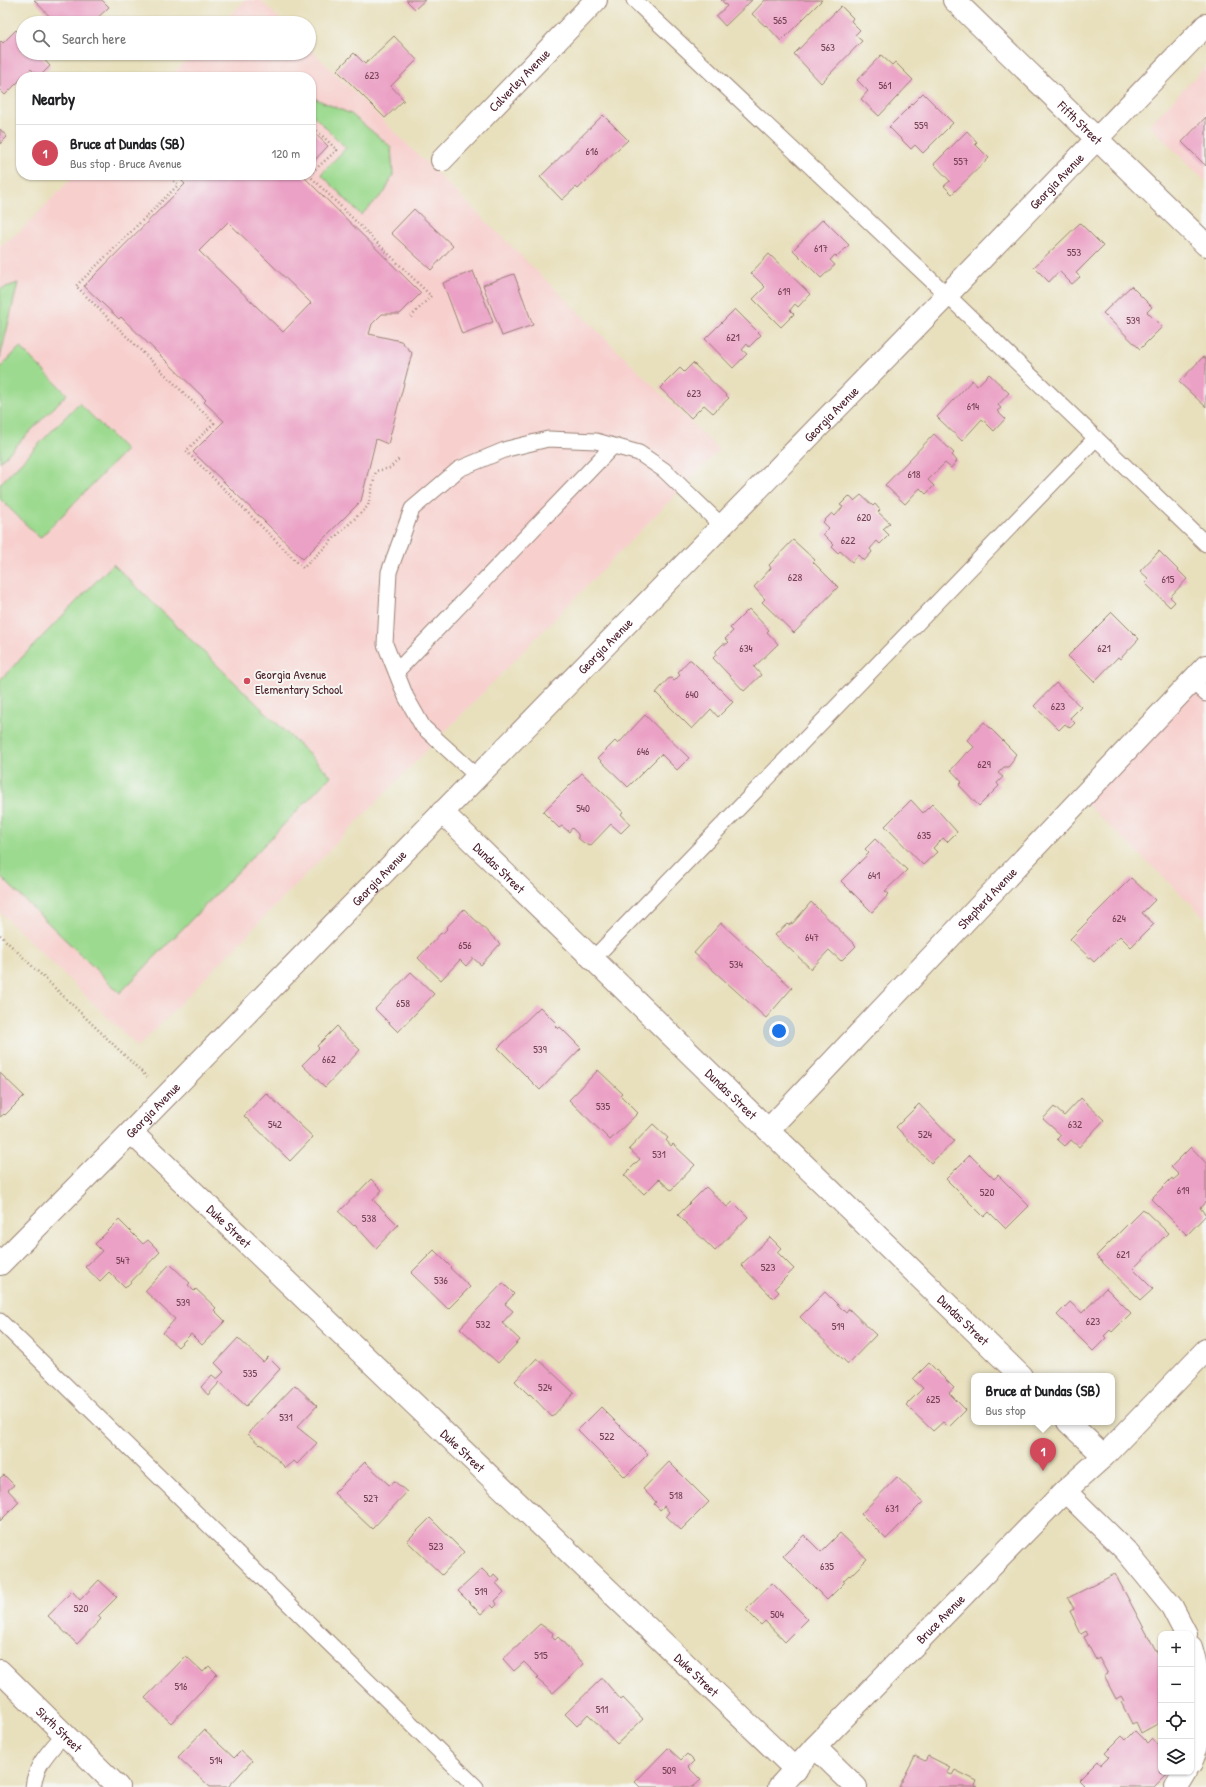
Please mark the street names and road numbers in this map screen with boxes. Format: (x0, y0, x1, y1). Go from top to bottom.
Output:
street label: Calverley Avenue (484, 44, 554, 116)
street label: Fifth Street (1053, 96, 1107, 149)
street label: Georgia Avenue (1025, 149, 1088, 213)
street label: Georgia Avenue (800, 382, 863, 446)
street label: Georgia Avenue (574, 614, 636, 678)
street label: Dundas Street (469, 838, 530, 898)
street label: Georgia Avenue (347, 846, 410, 910)
street label: Shepherd Avenue (953, 863, 1021, 933)
street label: Dundas Street (702, 1064, 762, 1124)
street label: Georgia Avenue (121, 1078, 184, 1142)
street label: Duke Street (203, 1201, 256, 1252)
street label: Dundas Street (934, 1291, 994, 1350)
street label: Duke Street (437, 1425, 489, 1476)
street label: Bruce Avenue (912, 1590, 969, 1648)
street label: Duke Street (671, 1649, 723, 1701)
street label: Sixth Street (32, 1702, 87, 1756)

